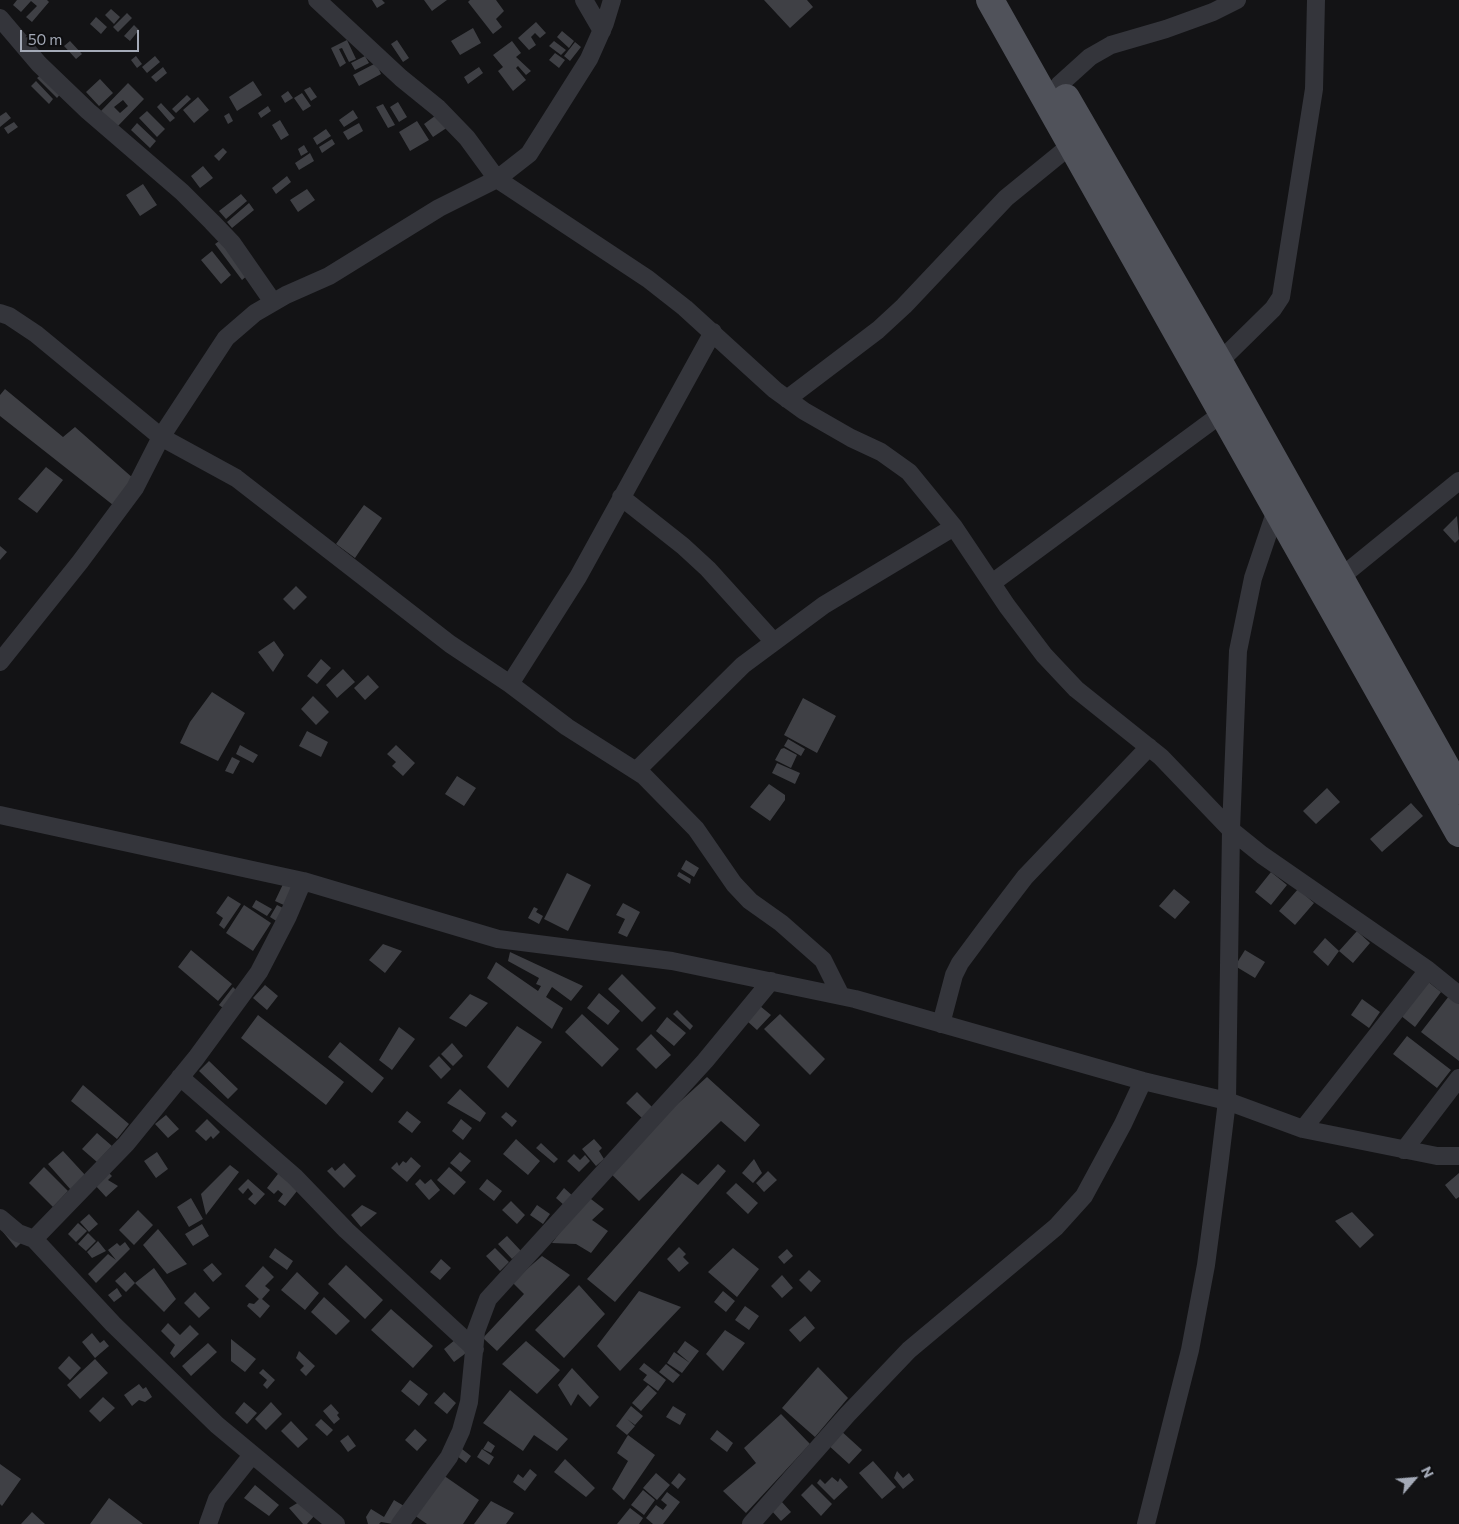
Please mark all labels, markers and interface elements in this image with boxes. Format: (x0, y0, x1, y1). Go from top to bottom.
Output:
scale bar (22, 20, 141, 52)
text: 50 m (28, 30, 62, 48)
north arrow (1389, 1454, 1439, 1504)
text: N (1418, 1463, 1438, 1480)

